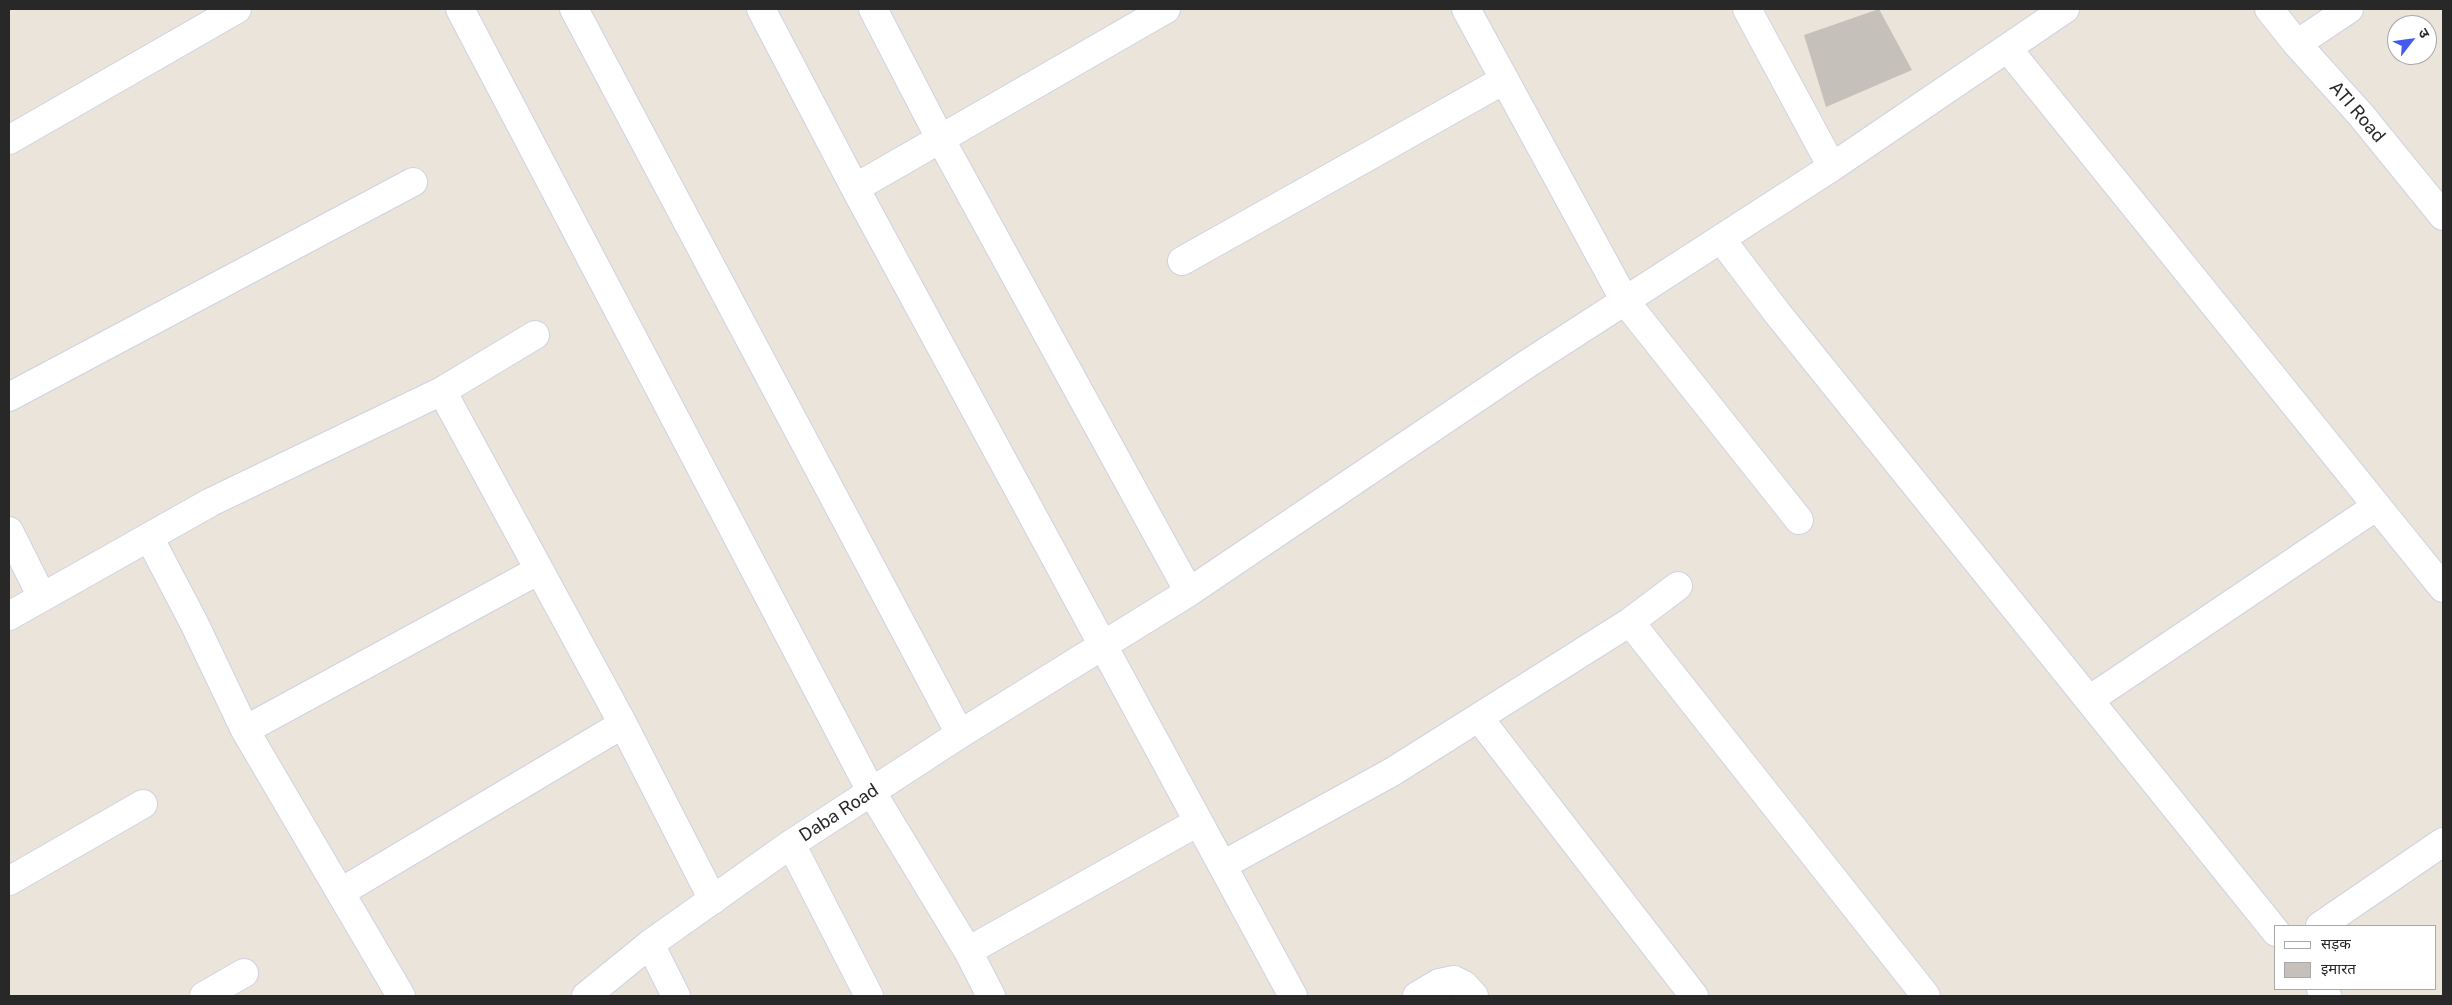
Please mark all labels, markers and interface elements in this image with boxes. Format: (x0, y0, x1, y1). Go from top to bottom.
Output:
north arrow (2387, 15, 2437, 65)
text: उ (2415, 25, 2433, 41)
street label: ATI Road (2325, 77, 2389, 147)
street label: Daba Road (795, 779, 883, 847)
legend (2274, 925, 2437, 990)
text: सड़क (2321, 935, 2351, 952)
text: इमारत (2321, 960, 2356, 977)

